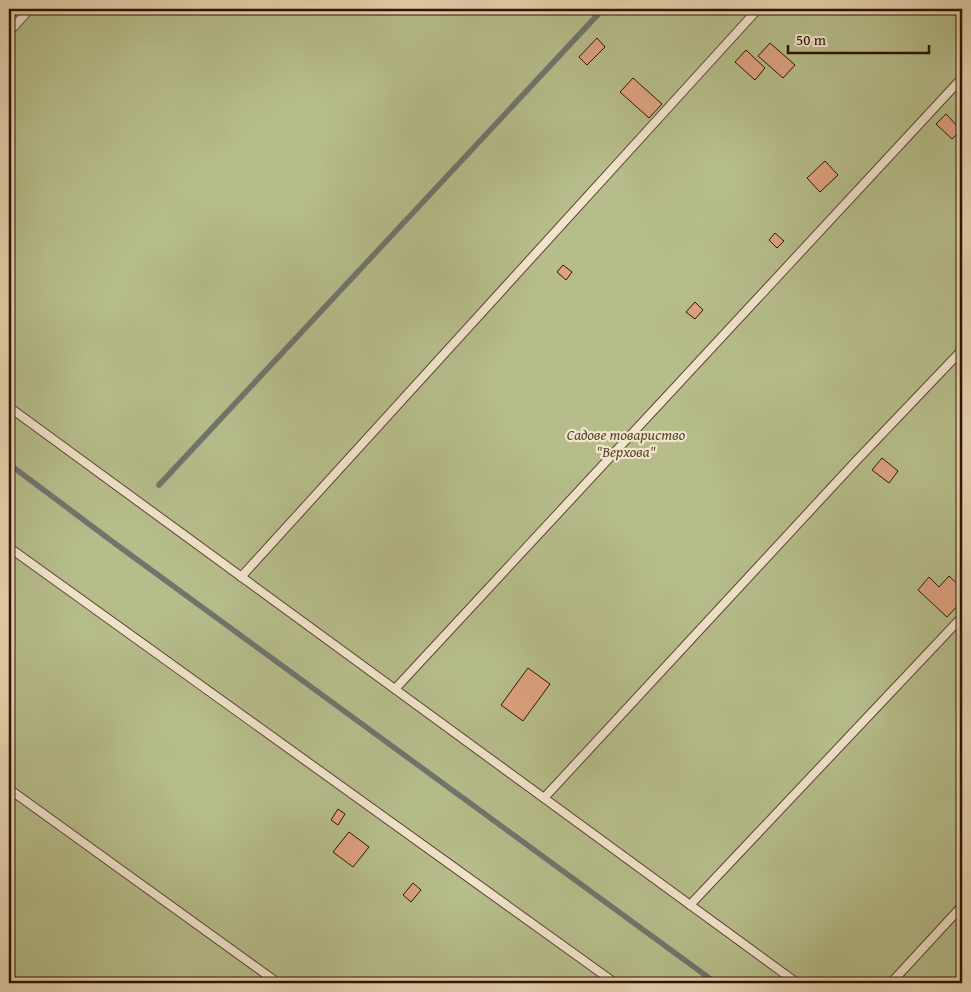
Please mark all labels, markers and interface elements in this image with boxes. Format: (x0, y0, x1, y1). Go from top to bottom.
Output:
scale bar (788, 22, 930, 54)
text: 50 m (796, 29, 827, 50)
park label: Садове товариство "Верхова" (567, 424, 686, 462)

